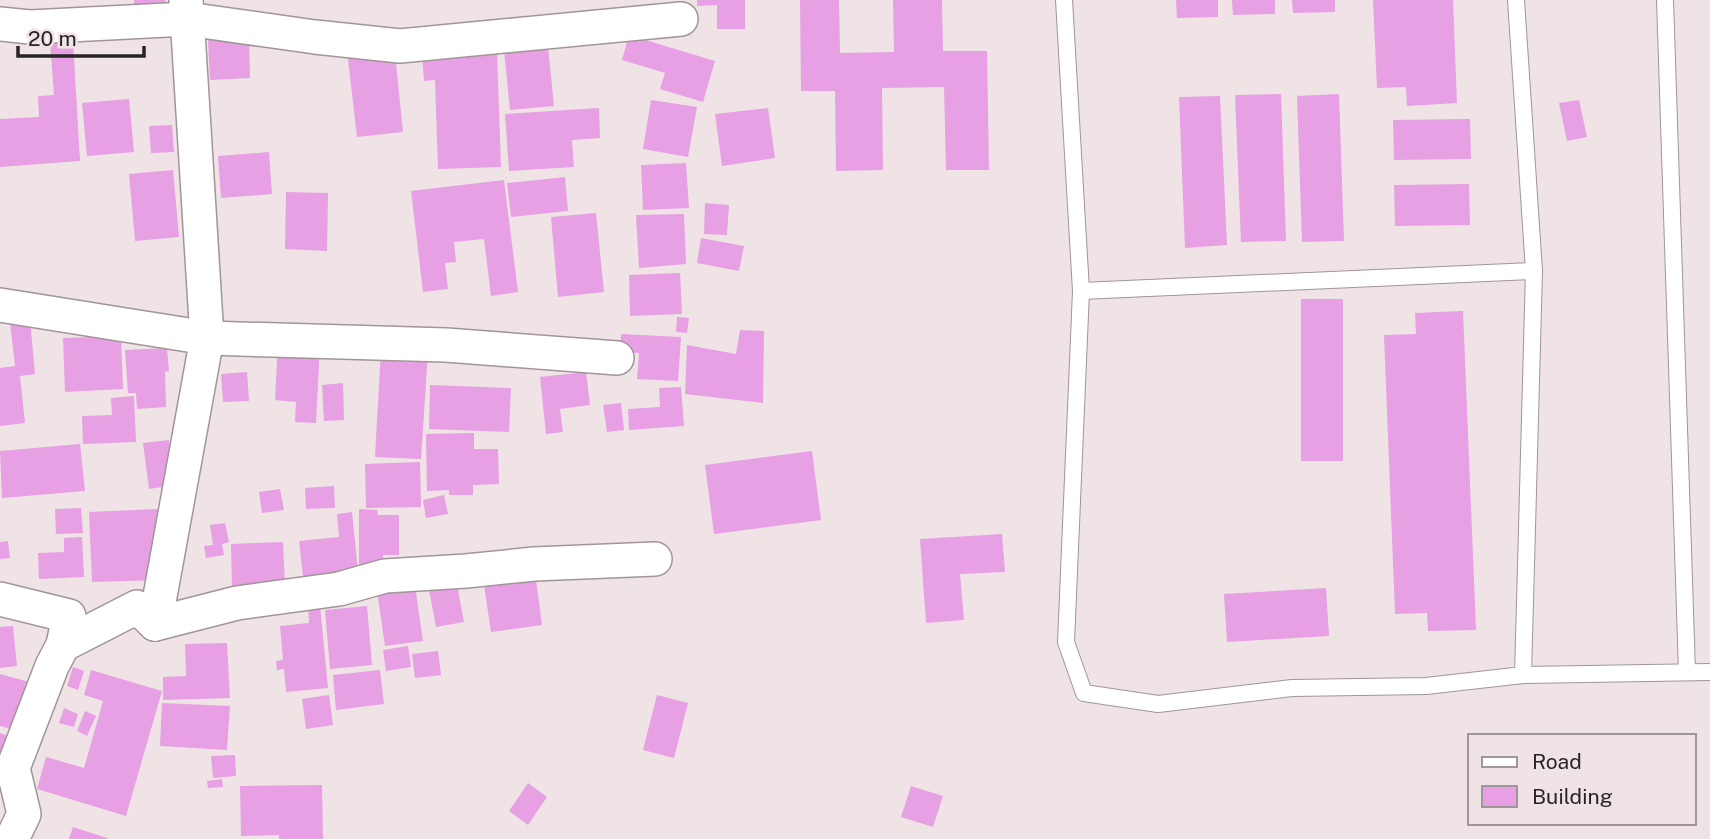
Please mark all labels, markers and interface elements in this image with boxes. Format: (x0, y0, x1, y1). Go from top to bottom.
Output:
scale bar (18, 14, 144, 58)
text: 20 m (28, 26, 77, 51)
legend (1468, 734, 1696, 825)
text: Road (1532, 749, 1582, 774)
text: Building (1532, 784, 1613, 809)

